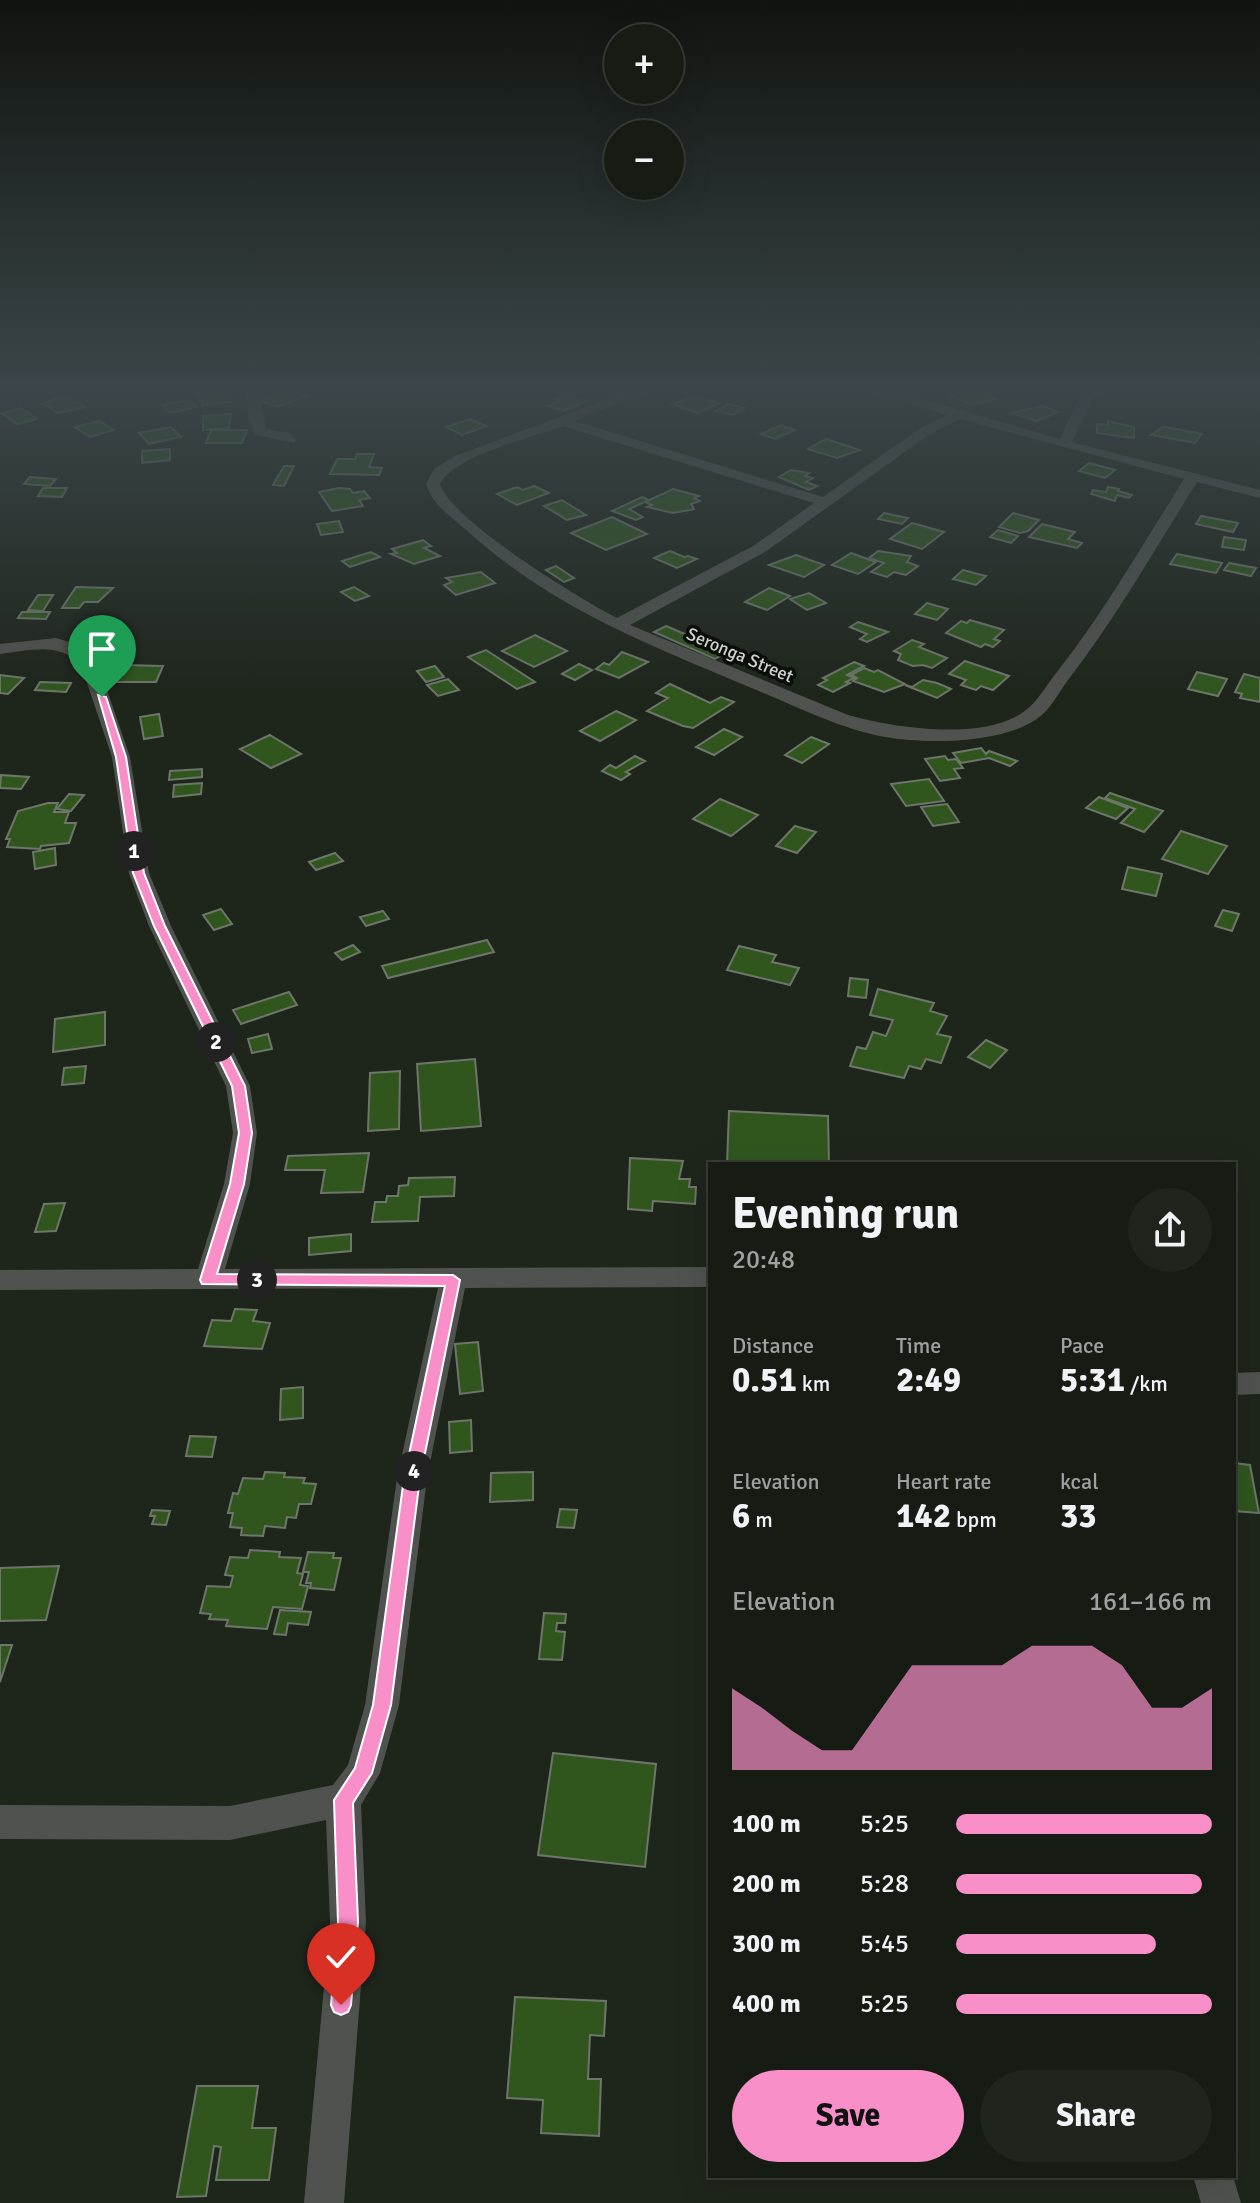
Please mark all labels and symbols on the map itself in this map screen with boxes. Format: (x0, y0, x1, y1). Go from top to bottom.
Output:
pin (68, 615, 136, 697)
street label: Seronga Street (683, 623, 797, 687)
pin: 1 (114, 831, 154, 871)
pin: 2 (196, 1022, 236, 1062)
pin: 3 (237, 1260, 277, 1300)
pin: 4 (394, 1451, 434, 1491)
pin (307, 1923, 375, 2005)

